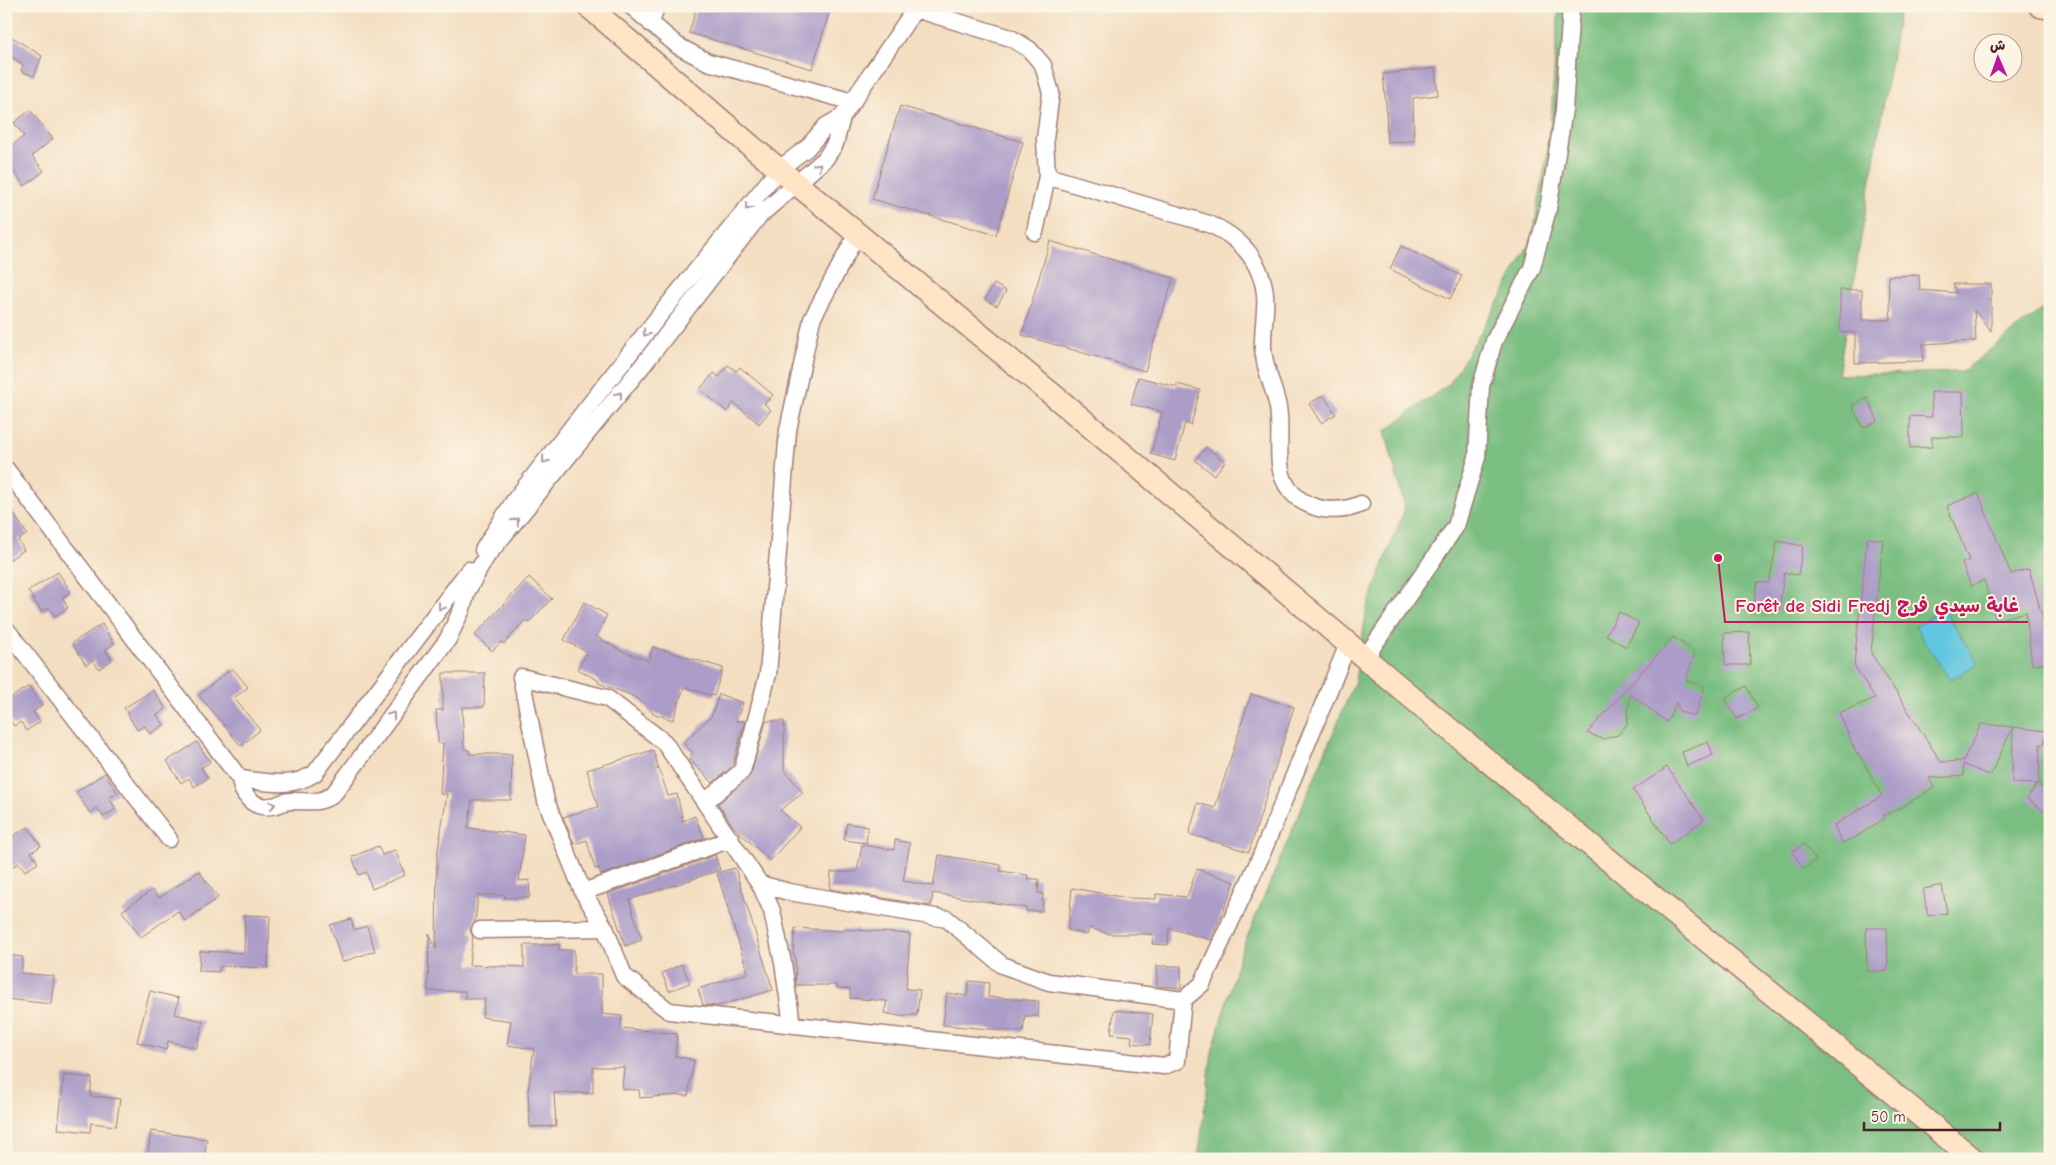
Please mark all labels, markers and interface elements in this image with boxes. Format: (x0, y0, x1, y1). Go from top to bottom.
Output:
north arrow (1974, 32, 2024, 82)
text: ش (1990, 37, 2006, 54)
one-way arrow (812, 163, 821, 172)
one-way arrow (745, 201, 754, 210)
one-way arrow (643, 327, 651, 336)
one-way arrow (613, 392, 621, 401)
one-way arrow (542, 455, 551, 464)
one-way arrow (510, 517, 519, 526)
callout: Forêt de Sidi Fredj غابة سيدي فرج (1725, 588, 2028, 622)
text: Forêt de Sidi Fredj غابة سيدي فرج (1735, 595, 2019, 620)
one-way arrow (438, 601, 447, 611)
one-way arrow (386, 711, 395, 721)
one-way arrow (267, 801, 276, 811)
scale bar (1864, 1100, 2000, 1132)
text: 50 m (1871, 1108, 1906, 1126)

